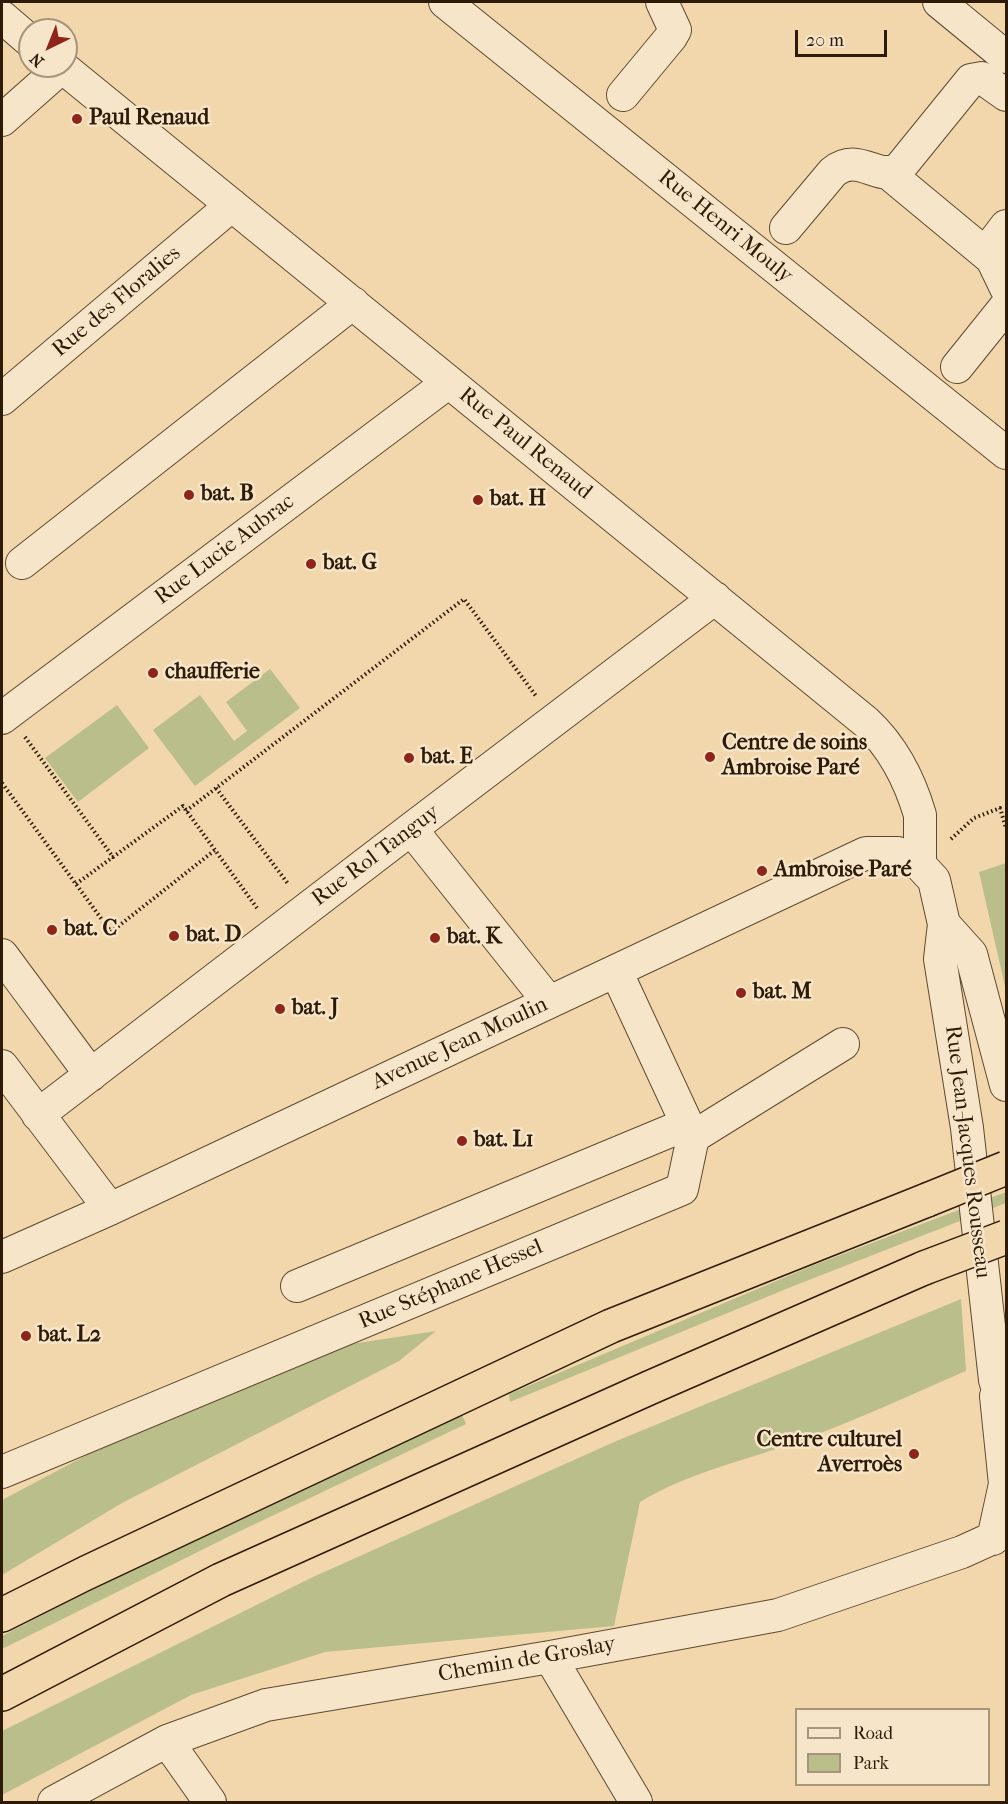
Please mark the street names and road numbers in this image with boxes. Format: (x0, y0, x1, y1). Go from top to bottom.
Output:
street label: Rue Henri Mouly (652, 165, 798, 289)
street label: Rue des Floralies (48, 241, 186, 363)
street label: Rue Paul Renaud (453, 382, 597, 506)
street label: Rue Lucie Aubrac (150, 489, 300, 611)
street label: Rue Rol Tanguy (307, 799, 445, 913)
street label: Avenue Jean Moulin (368, 992, 552, 1096)
street label: Rue Jean-Jacques Rousseau (938, 1024, 996, 1280)
street label: Rue Stéphane Hessel (355, 1234, 547, 1336)
street label: Chemin de Groslay (436, 1631, 618, 1689)

